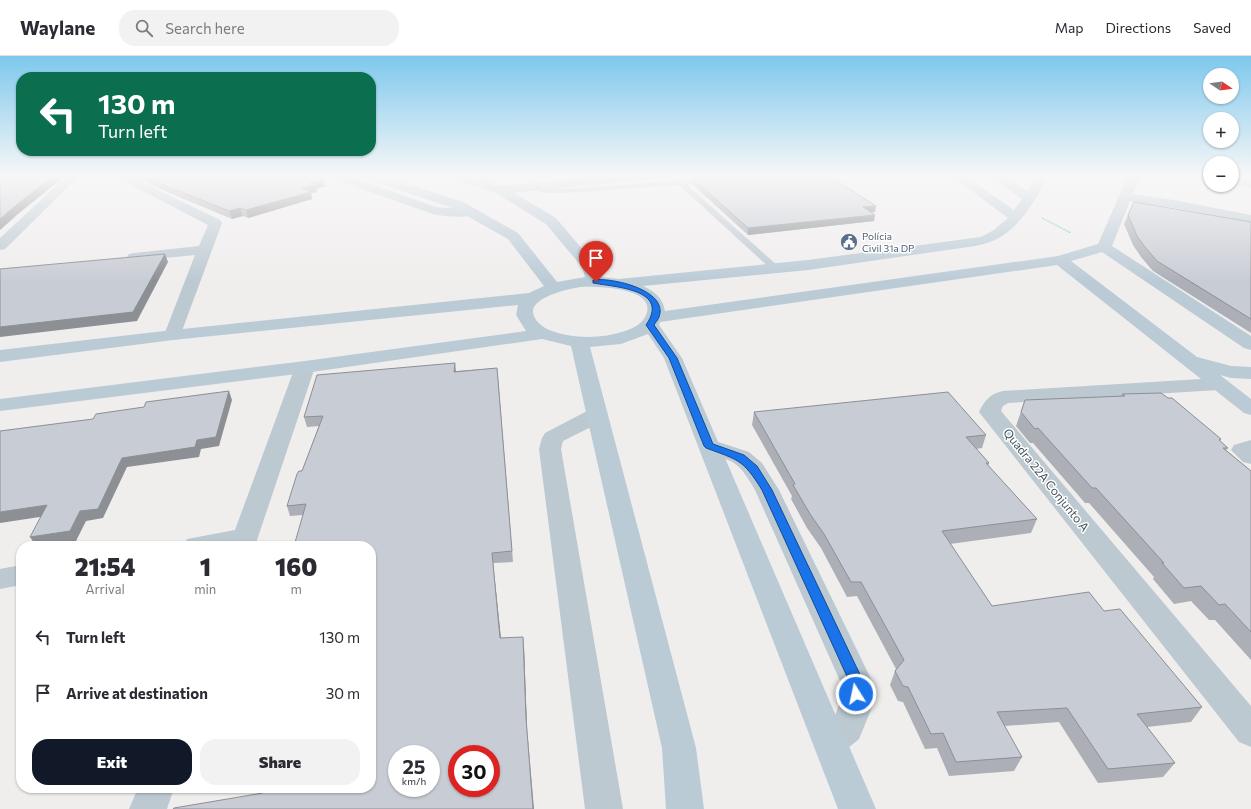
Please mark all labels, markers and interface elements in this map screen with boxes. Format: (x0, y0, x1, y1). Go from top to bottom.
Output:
search box (119, 10, 399, 46)
text: Waylane (20, 16, 95, 39)
icon: search (133, 17, 155, 39)
text: Search here (165, 19, 245, 37)
text: Map (1055, 19, 1084, 36)
text: Directions (1106, 19, 1171, 36)
text: Saved (1193, 19, 1231, 36)
north arrow (1203, 68, 1239, 104)
map controls (1203, 68, 1239, 192)
text: 130 m (98, 86, 175, 120)
icon: left (32, 88, 84, 140)
button: + (1203, 112, 1239, 148)
text: Turn left (98, 120, 167, 142)
button: − (1203, 156, 1239, 192)
place label: Polícia Civil 31a DP (862, 230, 914, 254)
public building icon: Polícia Civil 31a DP (839, 232, 859, 252)
pin (579, 241, 613, 282)
icon: arrive (585, 247, 607, 269)
street label: Quadra 22A Conjunto A (1001, 425, 1093, 534)
text: 21:54 (75, 552, 136, 581)
text: 1 (200, 552, 211, 581)
text: 160 (275, 552, 317, 581)
text: Arrival (85, 581, 125, 597)
text: min (194, 581, 216, 597)
text: m (290, 581, 302, 597)
icon: left (32, 626, 54, 648)
text: Turn left (66, 628, 125, 646)
text: 130 m (319, 628, 360, 646)
position arrow (835, 673, 877, 715)
icon: arrive (32, 682, 54, 704)
text: Arrive at destination (66, 684, 208, 702)
text: 30 m (326, 684, 360, 702)
button: Exit (32, 739, 192, 785)
button: Share (200, 739, 360, 785)
speed limit sign: 30 (448, 745, 500, 797)
text: 25 (402, 754, 426, 778)
text: km/h (402, 775, 426, 787)

